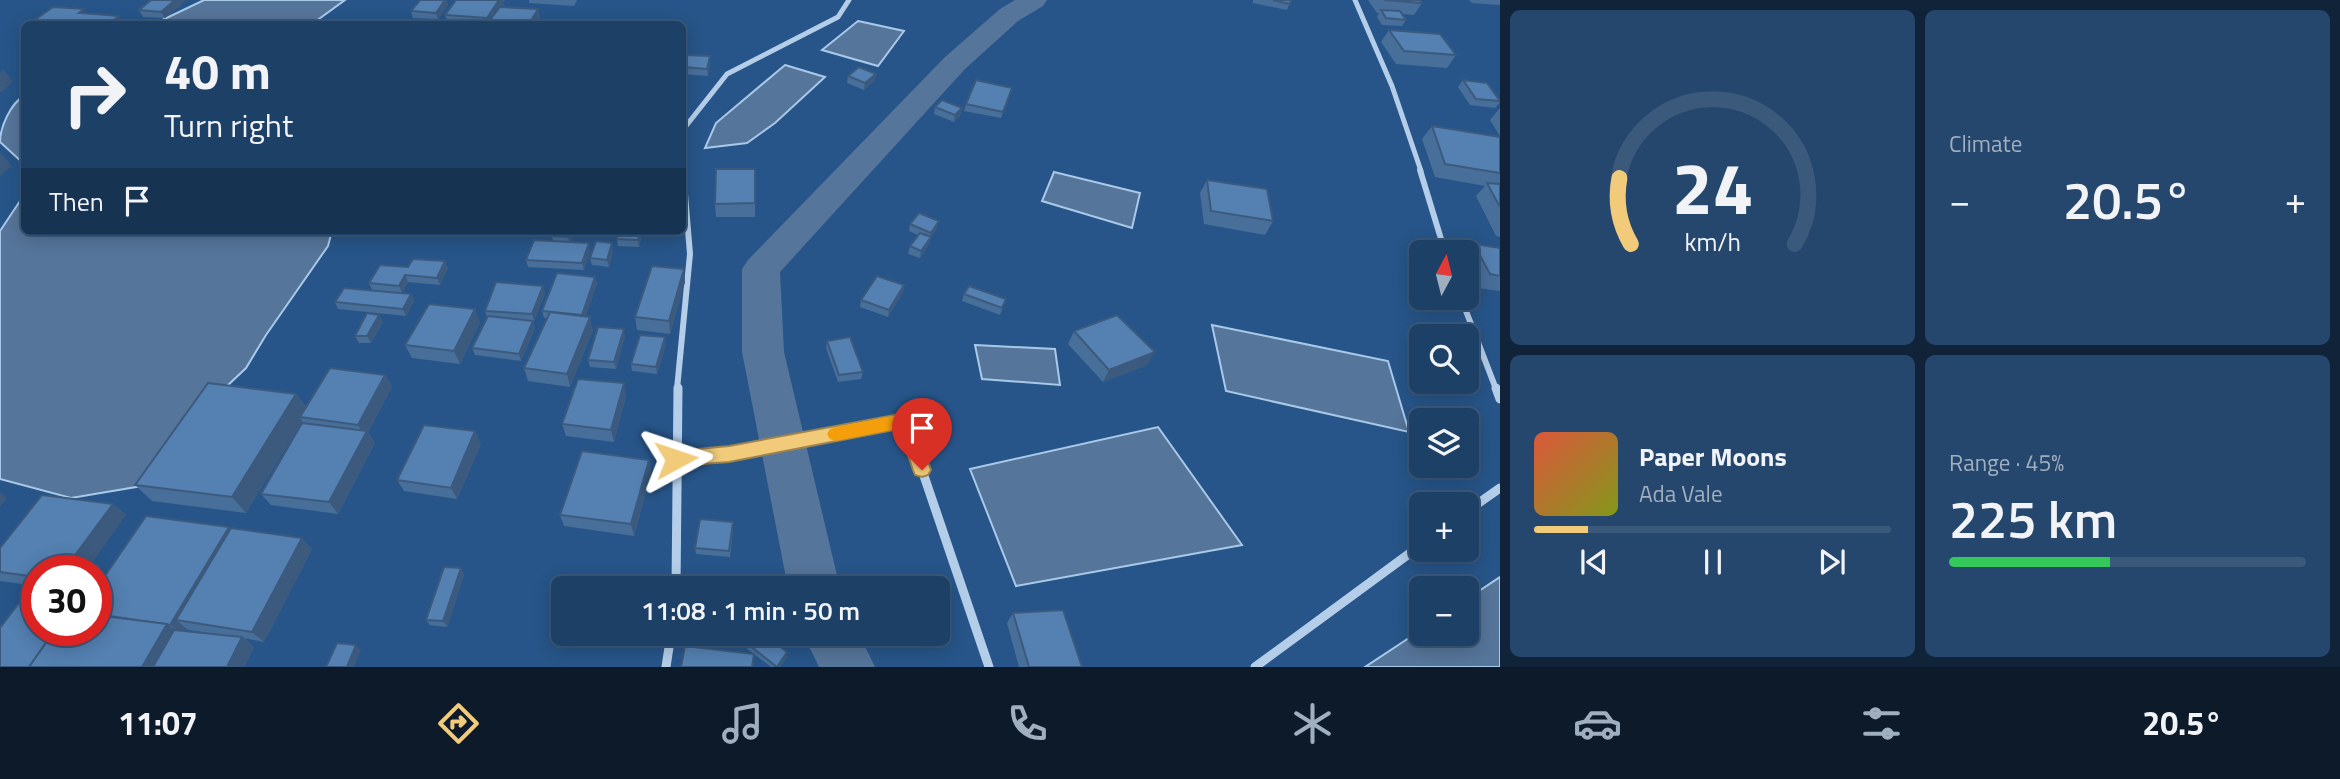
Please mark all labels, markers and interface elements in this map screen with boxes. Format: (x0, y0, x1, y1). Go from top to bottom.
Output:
text: 40 m (164, 33, 271, 108)
icon: right (49, 49, 140, 140)
text: Turn right (164, 101, 293, 149)
text: Climate (1949, 126, 2022, 161)
text: 24 (1672, 132, 1753, 242)
text: 20.5° (2063, 160, 2192, 239)
text: − (1949, 171, 1970, 229)
text: + (2285, 171, 2306, 229)
text: Then (49, 182, 104, 221)
icon: arrive (118, 182, 156, 220)
text: km/h (1684, 222, 1741, 260)
north arrow (1409, 240, 1479, 310)
map controls (1409, 240, 1479, 646)
button: search (1409, 324, 1479, 394)
pin (892, 398, 952, 470)
button: layers (1409, 408, 1479, 478)
icon: arrive (903, 409, 941, 447)
position arrow (639, 422, 713, 496)
text: Paper Moons (1639, 437, 1787, 476)
text: Range · 45% (1949, 445, 2064, 480)
text: Ada Vale (1639, 476, 1723, 511)
text: 225 km (1949, 479, 2117, 558)
button: + (1409, 492, 1479, 562)
icon: previous (1575, 543, 1613, 581)
icon: pause (1694, 543, 1732, 581)
icon: next (1813, 543, 1851, 581)
speed limit sign: 30 (21, 555, 112, 646)
button: − (1409, 576, 1479, 646)
text: 11:08 · 1 min · 50 m (641, 591, 860, 630)
text: 11:07 (118, 699, 198, 747)
icon: directions (434, 699, 483, 748)
icon: music (718, 699, 767, 748)
icon: phone (1003, 699, 1052, 748)
icon: climate (1288, 699, 1337, 748)
icon: car (1573, 699, 1622, 748)
icon: filters (1857, 699, 1906, 748)
text: 20.5° (2142, 699, 2222, 747)

